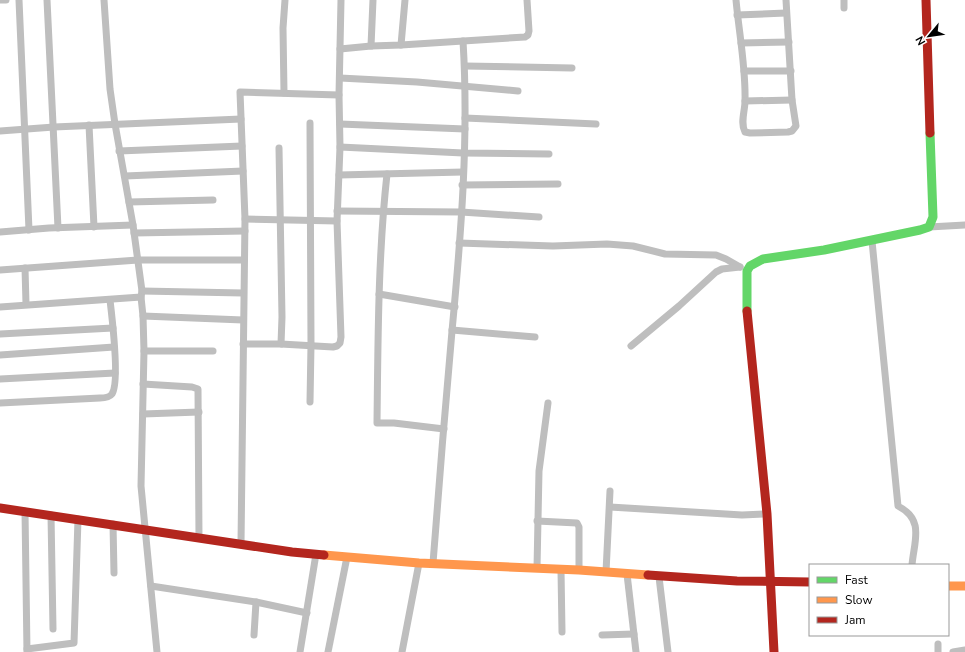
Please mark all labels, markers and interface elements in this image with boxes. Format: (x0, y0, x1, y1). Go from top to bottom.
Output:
north arrow (909, 16, 949, 56)
text: N (912, 33, 929, 48)
legend (809, 564, 949, 636)
text: Fast (845, 572, 868, 588)
text: Slow (845, 592, 873, 608)
text: Jam (844, 612, 866, 628)

